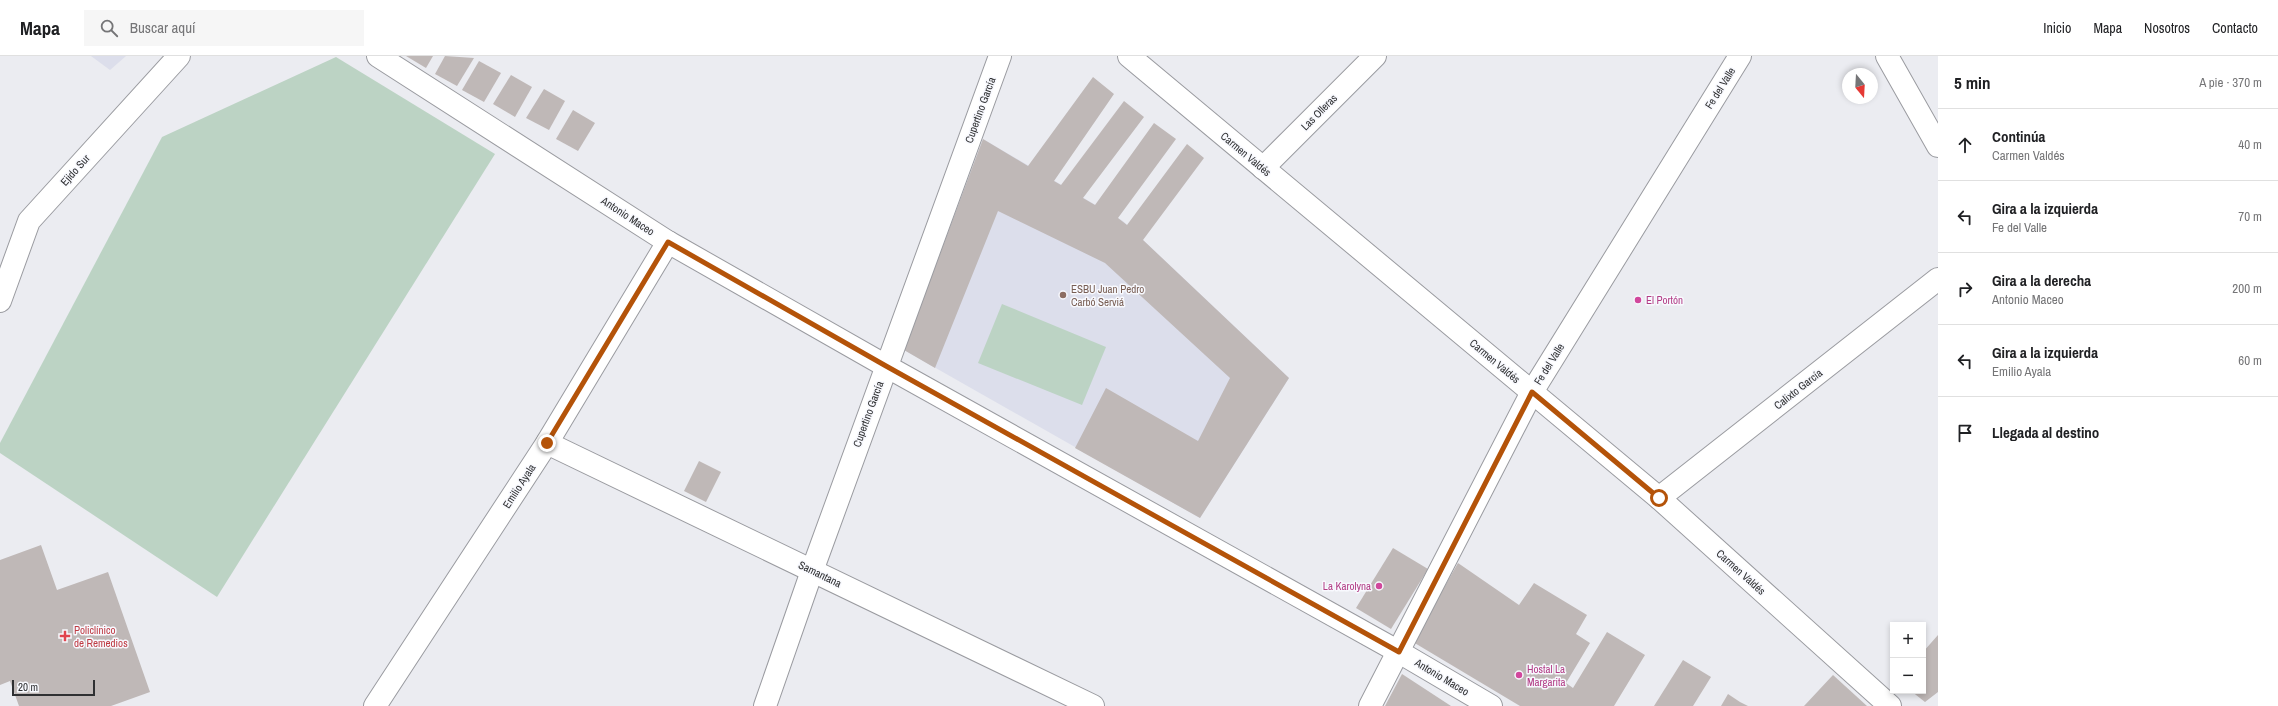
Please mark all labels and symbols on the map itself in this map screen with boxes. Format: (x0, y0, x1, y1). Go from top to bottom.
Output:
street label: Fe del Valle (1702, 65, 1738, 111)
north arrow (1842, 68, 1878, 104)
street label: Cupertino García (962, 75, 998, 145)
street label: Las Olleras (1298, 91, 1340, 133)
street label: Carmen Valdés (1218, 129, 1274, 179)
street label: Ejido Sur (57, 152, 93, 188)
street label: Antonio Maceo (598, 193, 657, 238)
place label: ESBU Juan Pedro Carbó Serviá (1071, 282, 1144, 309)
marker: ESBU Juan Pedro Carbó Serviá (1058, 290, 1068, 300)
place label: El Portón (1646, 293, 1683, 307)
marker: El Portón (1633, 295, 1643, 305)
street label: Carmen Valdés (1467, 336, 1523, 386)
street label: Fe del Valle (1531, 341, 1567, 387)
street label: Calixto García (1771, 366, 1825, 412)
street label: Cupertino García (850, 379, 886, 449)
route end (538, 434, 556, 452)
street label: Emilio Ayala (500, 461, 538, 511)
route start (1650, 489, 1668, 507)
street label: Carmen Valdés (1713, 546, 1769, 598)
street label: Samantana (796, 558, 844, 590)
place label: La Karolyna (1323, 579, 1371, 593)
marker: La Karolyna (1374, 581, 1384, 591)
place label: Policlínico de Remedios (74, 623, 128, 650)
marker: Policlínico de Remedios (59, 630, 71, 642)
street label: Antonio Maceo (1412, 655, 1472, 699)
place label: Hostal La Margarita (1527, 662, 1566, 689)
marker: Hostal La Margarita (1514, 670, 1524, 680)
scale bar (12, 678, 95, 697)

